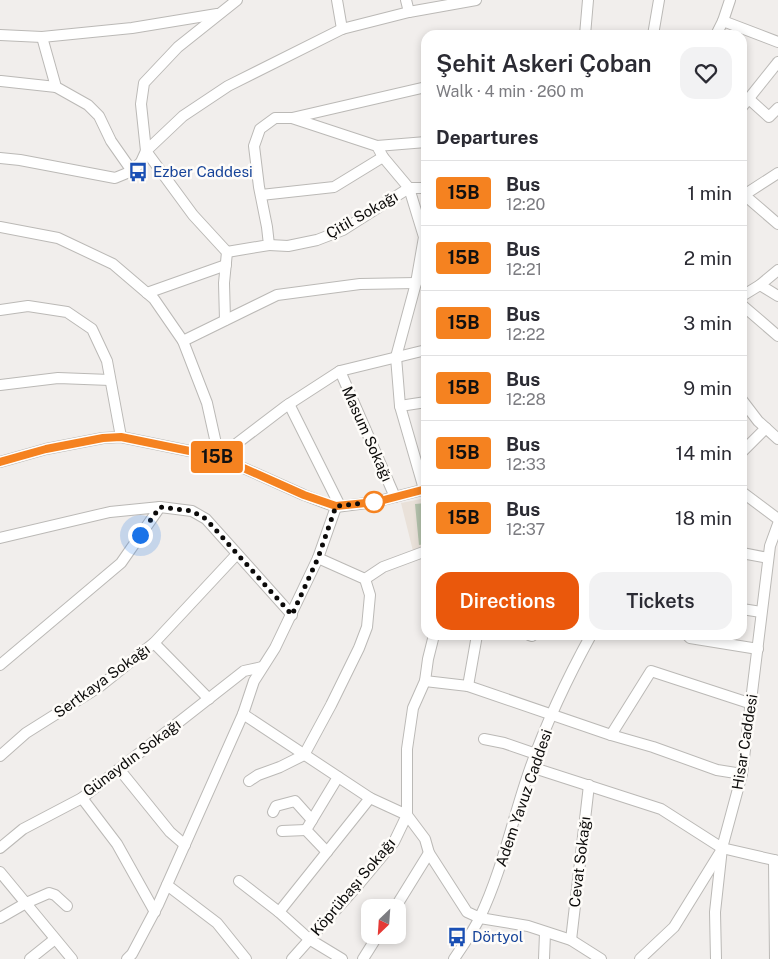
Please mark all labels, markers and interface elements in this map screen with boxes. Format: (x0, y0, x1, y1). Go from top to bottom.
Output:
button: heart (680, 47, 732, 99)
text: Şehit Askeri Çoban (436, 49, 652, 77)
text: Walk · 4 min · 260 m (436, 82, 584, 101)
text: Departures (436, 126, 539, 148)
bus stop icon: Ezber Caddesi (127, 161, 149, 183)
place label: Ezber Caddesi (153, 163, 253, 180)
text: Bus (506, 173, 540, 195)
text: 15B (447, 182, 480, 203)
text: 1 min (687, 182, 732, 204)
street label: Çitil Sokağı (323, 187, 401, 242)
text: 12:20 (506, 195, 545, 214)
text: Bus (506, 238, 540, 260)
text: 15B (447, 247, 480, 268)
text: 2 min (684, 247, 732, 269)
text: 12:21 (506, 260, 542, 279)
text: Bus (506, 303, 540, 325)
text: 15B (447, 312, 480, 333)
text: 3 min (683, 312, 732, 334)
text: 12:22 (506, 325, 545, 344)
text: Bus (506, 368, 540, 390)
text: 15B (447, 377, 480, 398)
text: 9 min (683, 377, 732, 399)
street label: Masum Sokağı (339, 384, 396, 484)
text: 12:28 (506, 390, 546, 409)
text: Bus (506, 433, 540, 455)
line badge: 15B (188, 441, 246, 473)
text: 15B (447, 442, 480, 463)
text: 14 min (675, 442, 732, 464)
text: 15B (201, 446, 233, 467)
text: 12:33 (506, 455, 546, 474)
unlabelled marker (363, 491, 385, 513)
text: Bus (506, 498, 540, 520)
text: 15B (447, 507, 480, 528)
text: 18 min (675, 507, 732, 529)
text: 12:37 (506, 520, 545, 539)
your location (128, 523, 153, 548)
button: Directions (436, 572, 579, 630)
button: Tickets (589, 572, 732, 630)
street label: Sertkaya Sokağı (51, 640, 153, 721)
street label: Hisar Caddesi (729, 693, 760, 791)
street label: Günaydın Sokağı (80, 715, 184, 800)
street label: Adem Yavuz Caddesi (492, 727, 555, 869)
street label: Cevat Sokağı (565, 815, 594, 908)
street label: Köprübaşı Sokağı (307, 835, 398, 939)
north arrow (361, 899, 406, 944)
map controls (361, 899, 406, 944)
bus stop icon: Dörtyol (446, 926, 468, 948)
place label: Dörtyol (472, 928, 523, 945)

